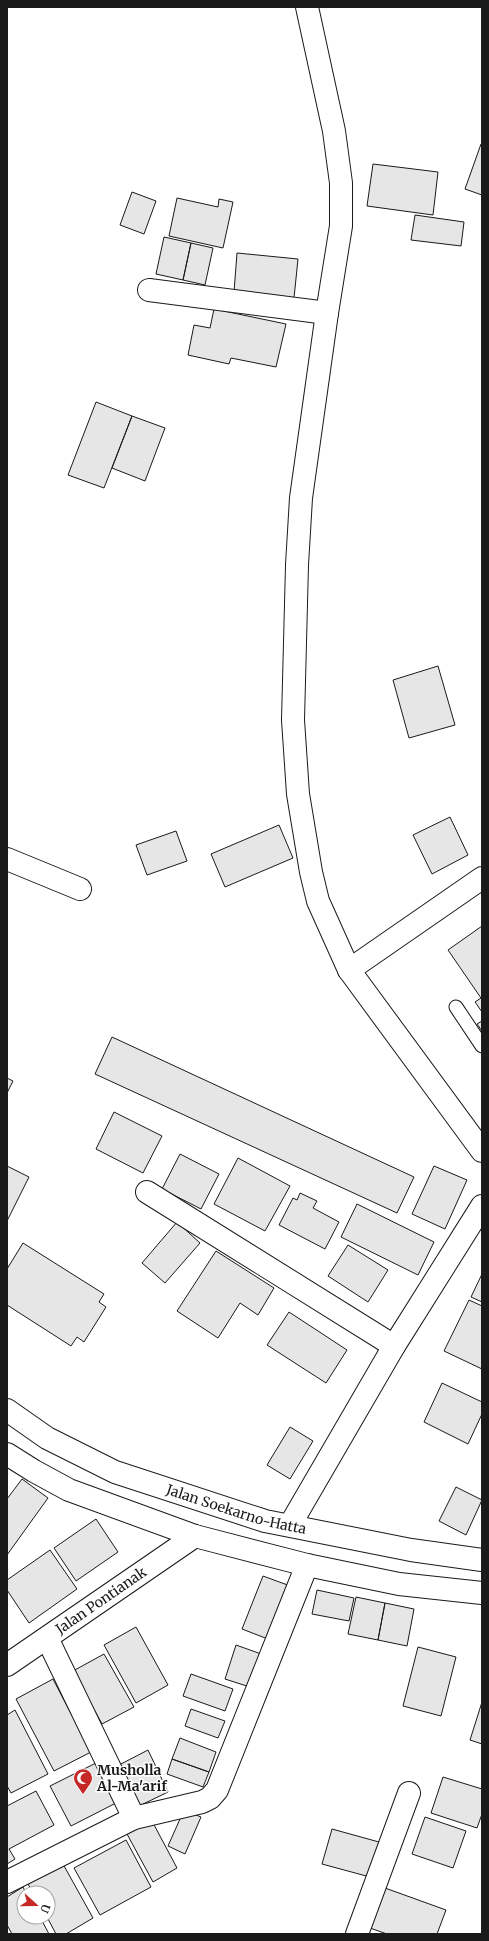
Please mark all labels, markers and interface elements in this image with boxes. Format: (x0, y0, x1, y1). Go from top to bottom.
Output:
street label: Jalan Soekarno-Hatta (163, 1480, 308, 1538)
street label: Jalan Pontianak (51, 1563, 150, 1639)
place label: Musholla Al-Ma'arif (96, 1761, 167, 1795)
mosque icon: Musholla Al-Ma'arif (72, 1767, 94, 1795)
north arrow (16, 1885, 56, 1925)
text: U (37, 1902, 53, 1916)

